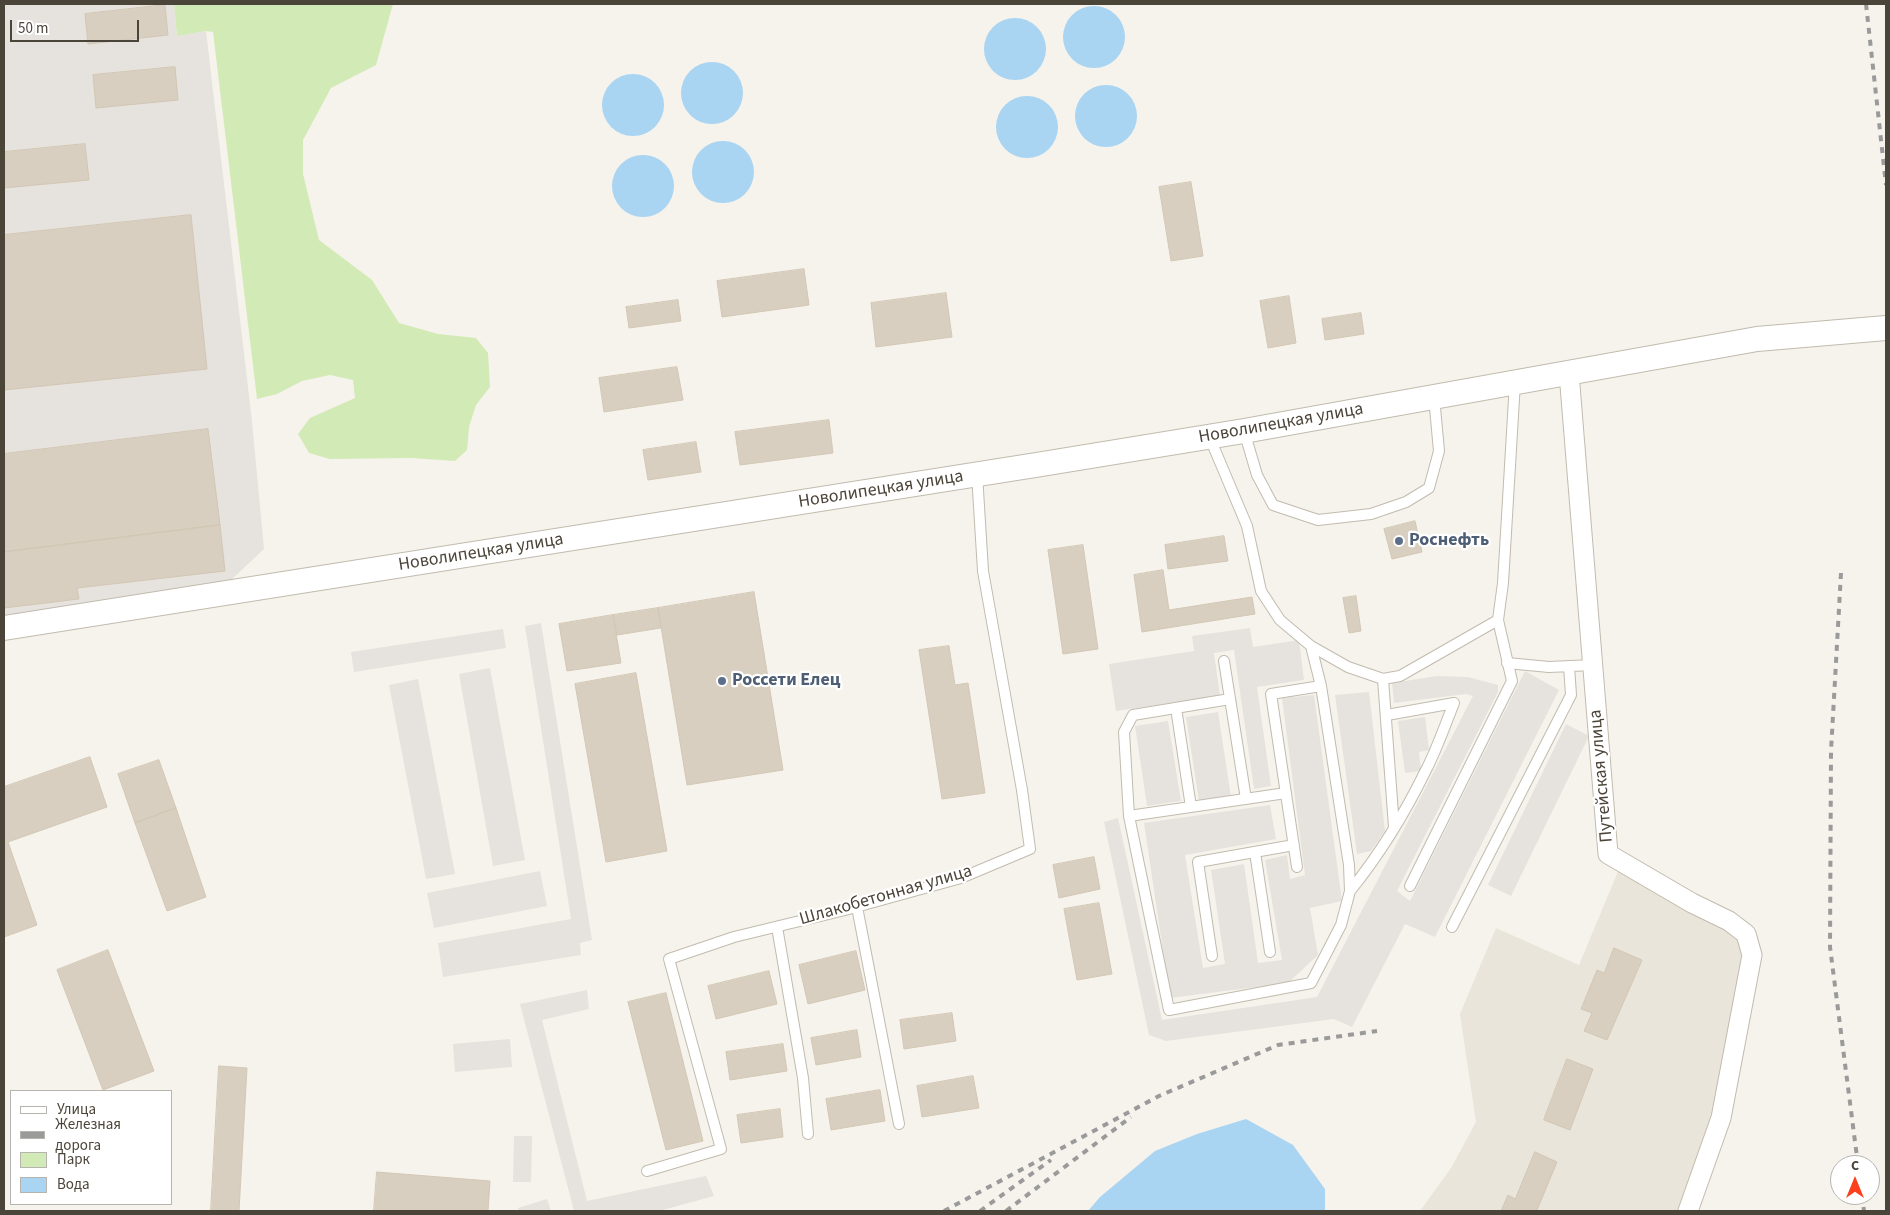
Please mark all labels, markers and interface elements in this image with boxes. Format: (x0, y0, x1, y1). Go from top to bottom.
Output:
scale bar (12, 10, 141, 42)
text: 50 m (18, 18, 48, 39)
street label: Новолипецкая улица (1197, 399, 1365, 449)
street label: Новолипецкая улица (797, 466, 965, 514)
street label: Новолипецкая улица (397, 529, 565, 577)
place label: Роснефть (1409, 530, 1489, 552)
marker: Роснефть (1393, 535, 1405, 547)
place label: Россети Елец (732, 670, 840, 692)
marker: Россети Елец (716, 675, 728, 687)
street label: Путейская улица (1585, 709, 1619, 843)
street label: Шлакобетонная улица (797, 861, 975, 931)
legend (10, 1090, 172, 1205)
text: Улица (57, 1099, 96, 1120)
text: Железная дорога (55, 1114, 121, 1156)
text: Парк (57, 1149, 90, 1170)
north arrow (1830, 1155, 1880, 1205)
text: С (1851, 1156, 1859, 1176)
text: Вода (57, 1174, 90, 1195)

